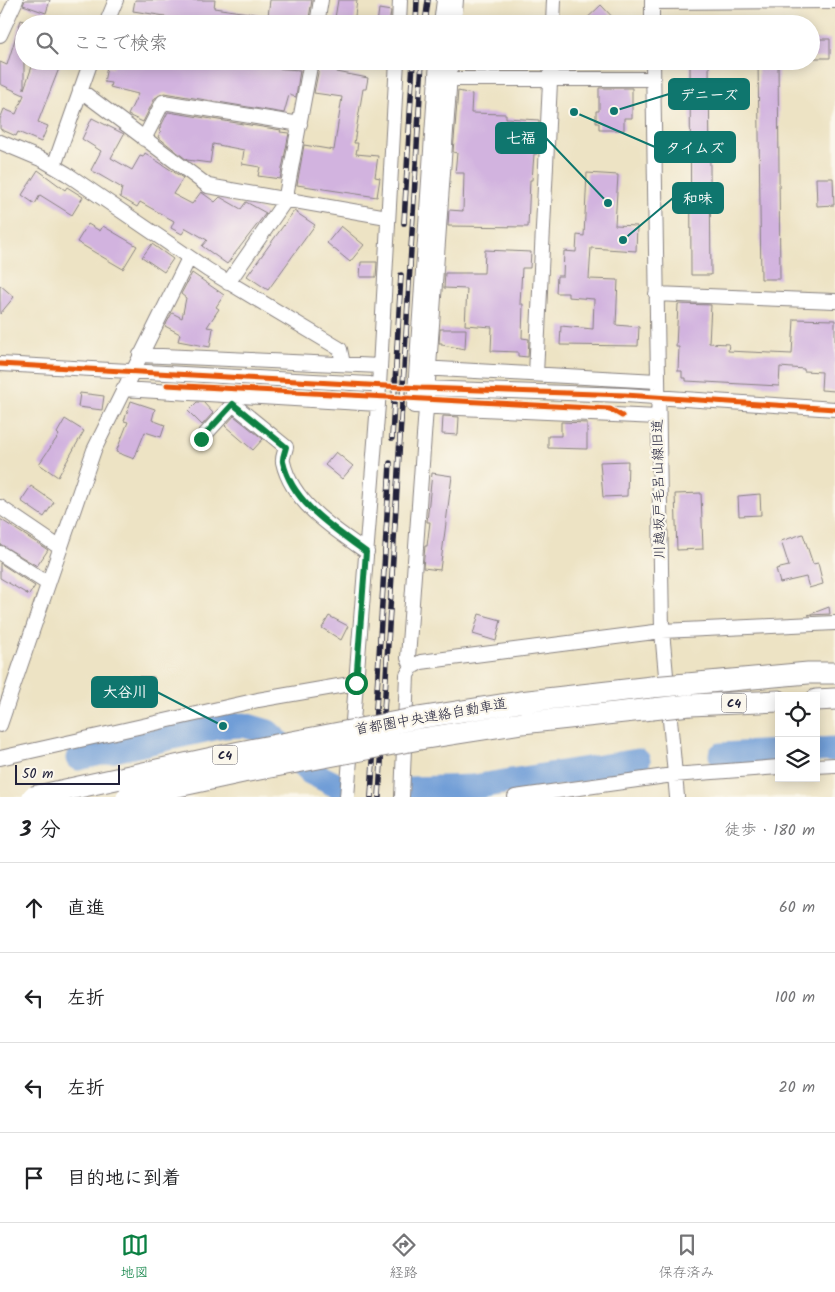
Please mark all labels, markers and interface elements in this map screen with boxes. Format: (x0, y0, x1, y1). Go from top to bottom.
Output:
search box (15, 15, 820, 70)
icon: search (33, 29, 61, 57)
text: ここで検索 (73, 29, 168, 59)
callout: デニーズ (669, 79, 749, 109)
text: デニーズ (680, 84, 738, 108)
callout: 七福 (496, 123, 546, 153)
text: 七福 (506, 127, 536, 151)
callout: タイムズ (655, 132, 735, 162)
text: タイムズ (666, 137, 724, 161)
callout: 和味 (673, 183, 723, 213)
text: 和味 (683, 188, 713, 212)
street label: 川越坂戸毛呂山線旧道 (647, 419, 671, 559)
route end (190, 428, 213, 451)
route start (345, 672, 368, 695)
callout: 大谷川 (92, 677, 157, 707)
text: 大谷川 (102, 681, 148, 705)
map controls (775, 692, 820, 782)
button: locate (775, 692, 820, 737)
street label: 首都圏中央連絡自動車道 (353, 693, 509, 741)
road number: C4 (722, 694, 746, 712)
button: layers (775, 737, 820, 782)
road number: C4 (212, 746, 238, 764)
scale bar (15, 762, 120, 785)
text: 50 m (22, 763, 53, 785)
text: 3 分 (20, 814, 61, 847)
text: 徒歩 · 180 m (725, 818, 815, 843)
icon: ahead (20, 894, 48, 922)
text: 直進 (67, 894, 105, 924)
text: 60 m (779, 895, 815, 920)
icon: left (20, 984, 48, 1012)
text: 左折 (67, 984, 105, 1014)
text: 100 m (775, 985, 815, 1010)
icon: left (20, 1074, 48, 1102)
text: 左折 (67, 1074, 105, 1104)
text: 20 m (779, 1075, 815, 1100)
icon: arrive (20, 1164, 48, 1192)
text: 目的地に到着 (67, 1164, 181, 1194)
tab: 地図 (121, 1231, 149, 1284)
tab: 経路 (390, 1231, 418, 1284)
tab: 保存済み (659, 1231, 715, 1284)

